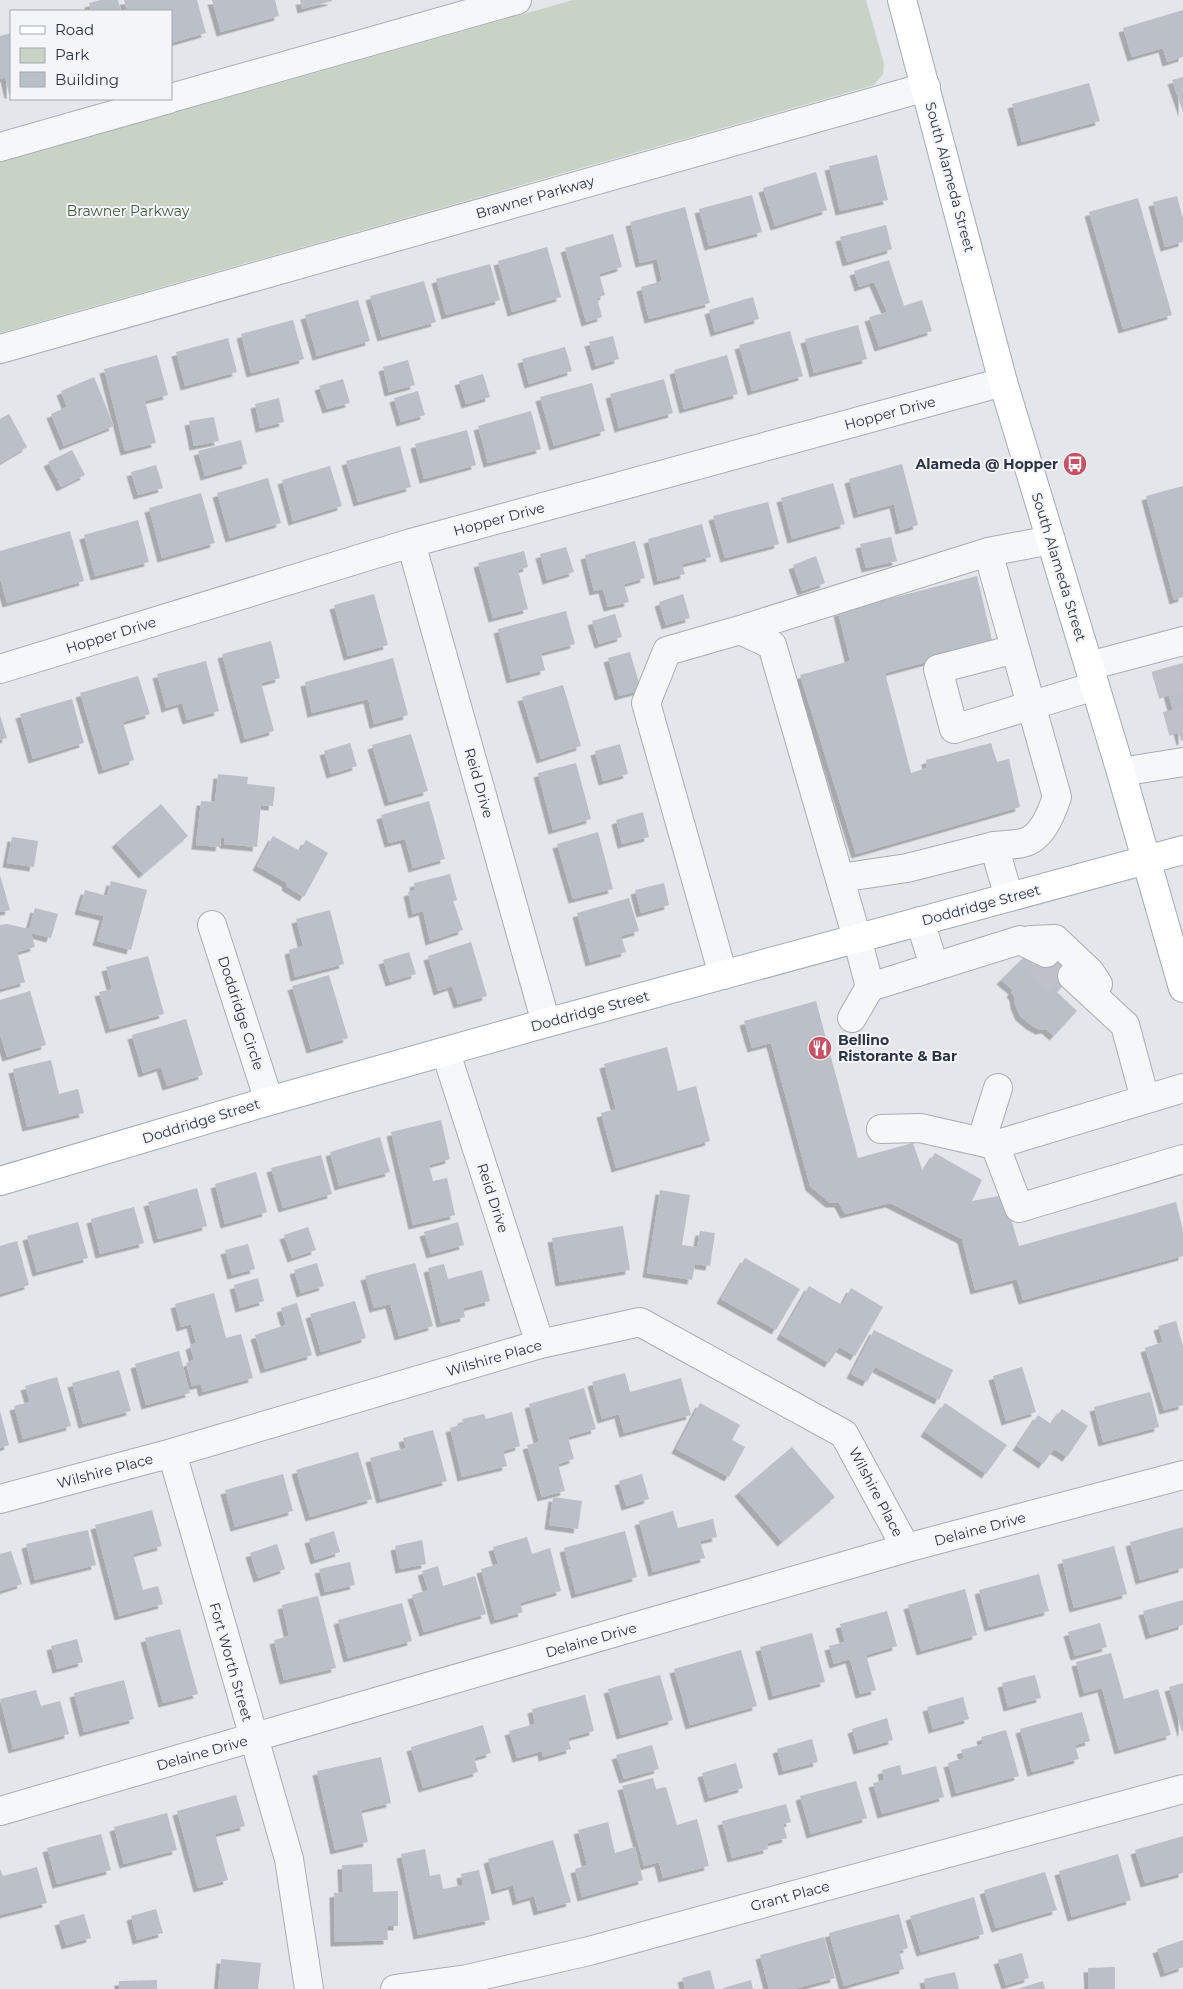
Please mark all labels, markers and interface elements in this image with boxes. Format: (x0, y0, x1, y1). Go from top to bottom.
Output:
legend (10, 10, 172, 100)
text: Road (55, 20, 94, 39)
text: Park (55, 45, 89, 64)
text: Building (55, 70, 119, 89)
street label: South Alameda Street (921, 100, 979, 254)
street label: Brawner Parkway (474, 171, 597, 223)
park label: Brawner Parkway (67, 202, 190, 220)
street label: Hopper Drive (842, 392, 938, 434)
bus stop icon: Alameda @ Hopper (1062, 451, 1088, 477)
place label: Alameda @ Hopper (914, 455, 1058, 473)
street label: South Alameda Street (1028, 490, 1090, 644)
street label: Hopper Drive (451, 498, 547, 540)
street label: Hopper Drive (64, 613, 158, 657)
street label: Reid Drive (460, 746, 498, 820)
street label: Doddridge Street (920, 880, 1043, 929)
street label: Doddridge Circle (214, 954, 268, 1072)
street label: Doddridge Street (529, 986, 652, 1035)
place label: Bellino Ristorante & Bar (838, 1031, 957, 1065)
restaurant icon: Bellino Ristorante & Bar (807, 1035, 833, 1061)
street label: Doddridge Street (140, 1094, 262, 1147)
street label: Reid Drive (473, 1161, 513, 1235)
street label: Wilshire Place (444, 1336, 544, 1380)
street label: Wilshire Place (845, 1444, 907, 1540)
street label: Wilshire Place (55, 1450, 155, 1492)
street label: Delaine Drive (932, 1508, 1028, 1550)
street label: Fort Worth Street (205, 1600, 257, 1724)
street label: Delaine Drive (543, 1618, 639, 1662)
street label: Delaine Drive (154, 1731, 250, 1775)
street label: Grant Place (748, 1877, 832, 1915)

